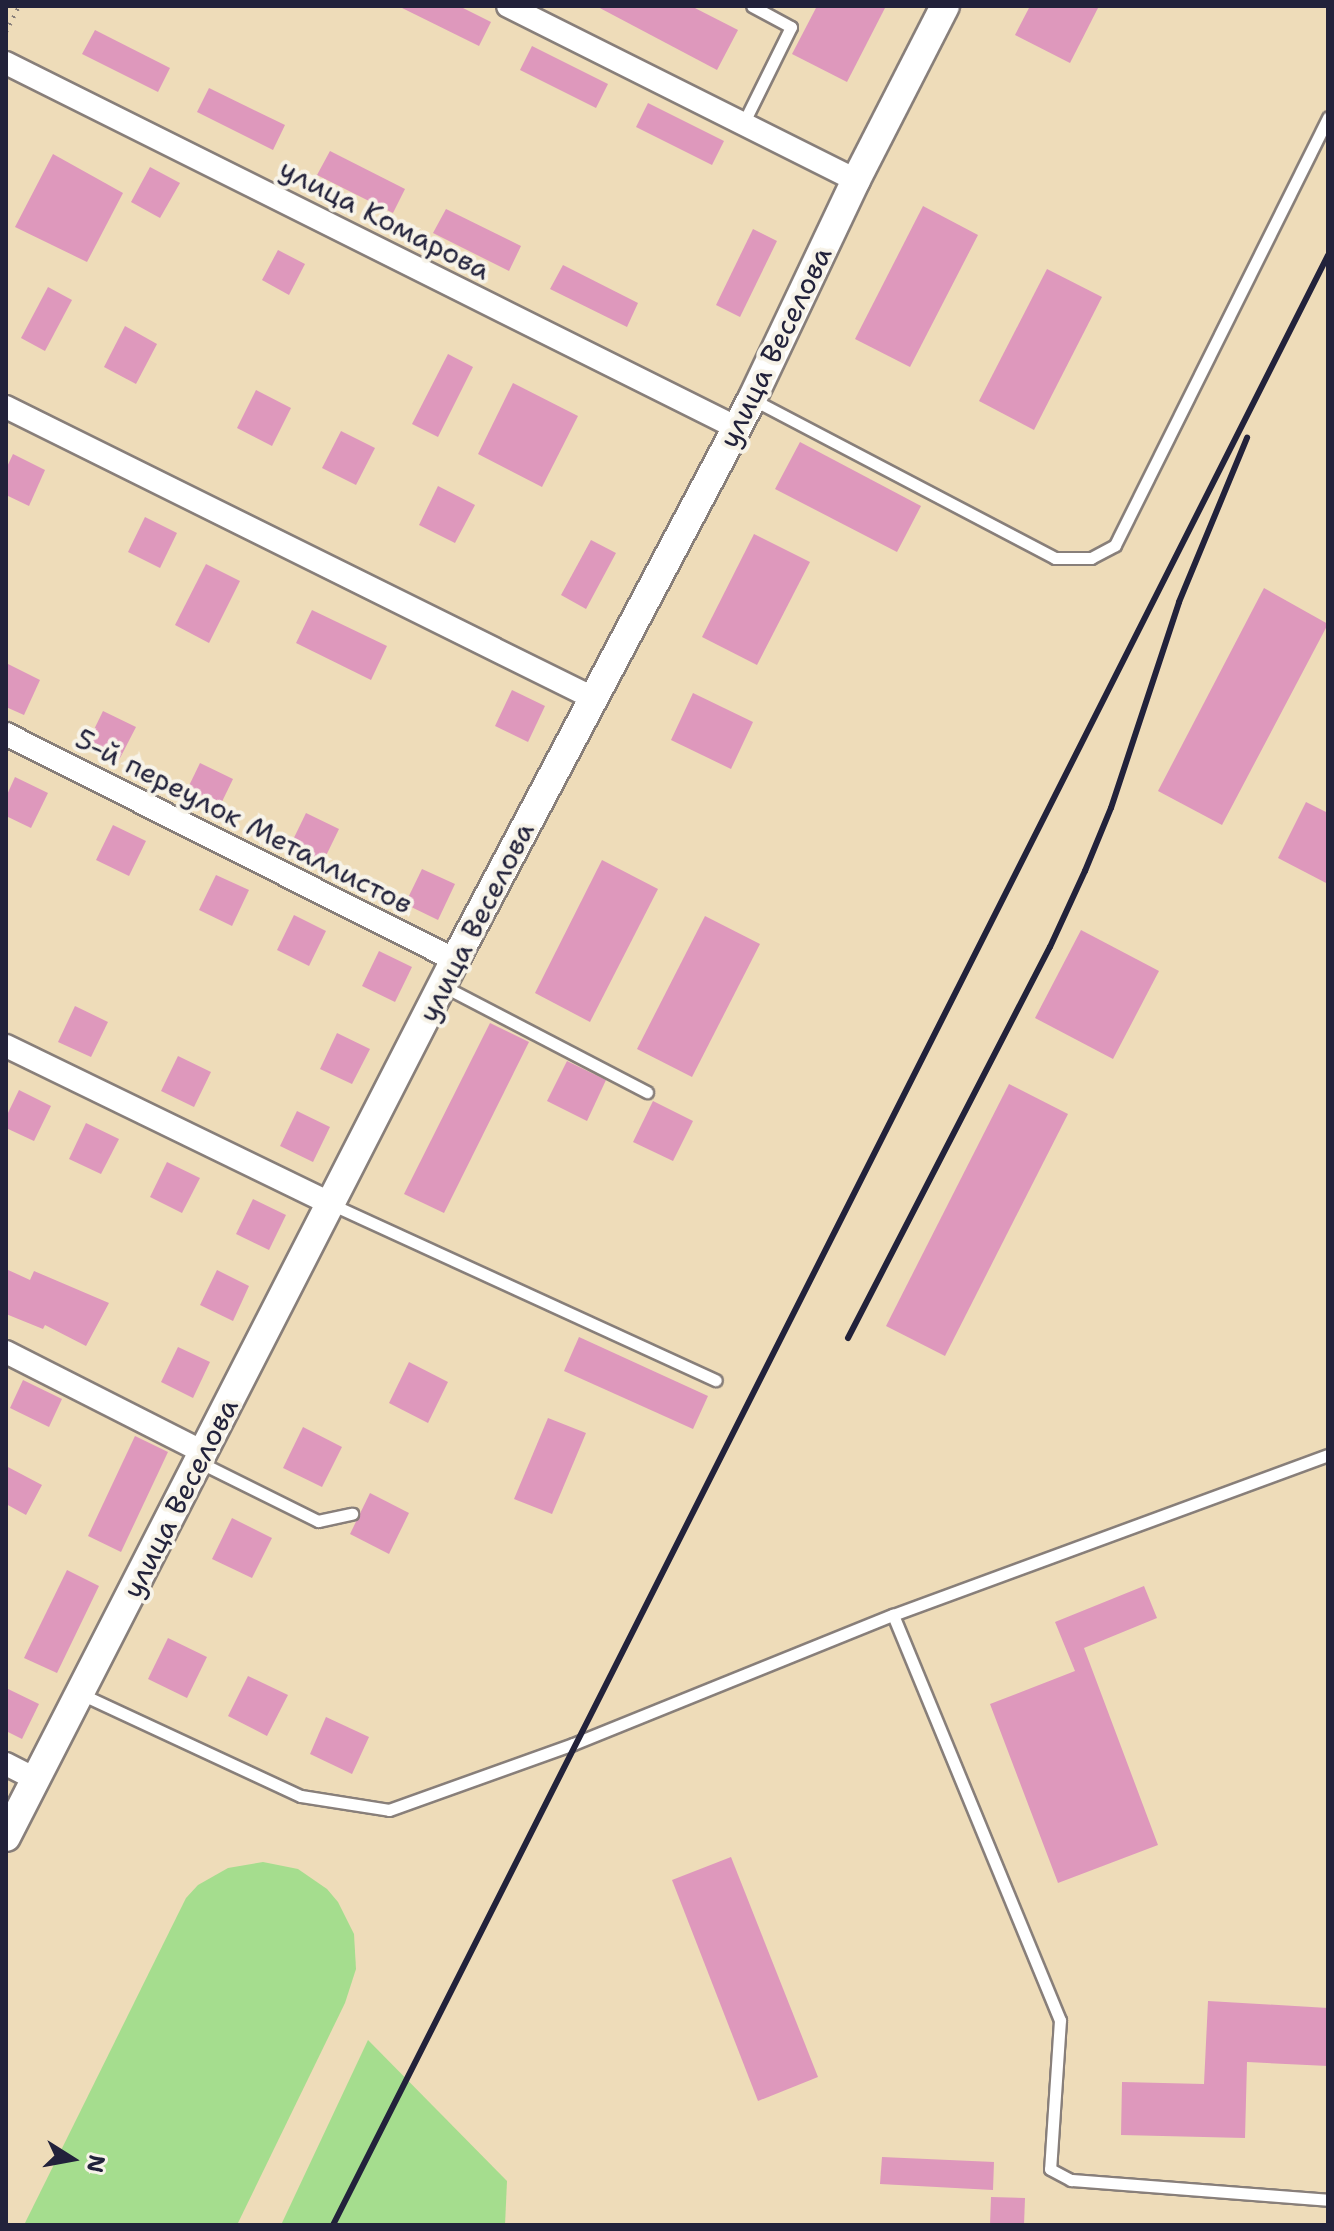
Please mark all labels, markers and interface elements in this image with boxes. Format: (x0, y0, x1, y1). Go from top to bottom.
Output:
street label: улица Комарова (274, 151, 496, 287)
street label: улица Веселова (712, 241, 838, 453)
street label: 5-й переулок Металлистов (70, 721, 418, 921)
street label: улица Веселова (411, 817, 541, 1027)
street label: улица Веселова (115, 1393, 245, 1603)
north arrow (32, 2119, 112, 2199)
text: N (80, 2152, 112, 2175)

